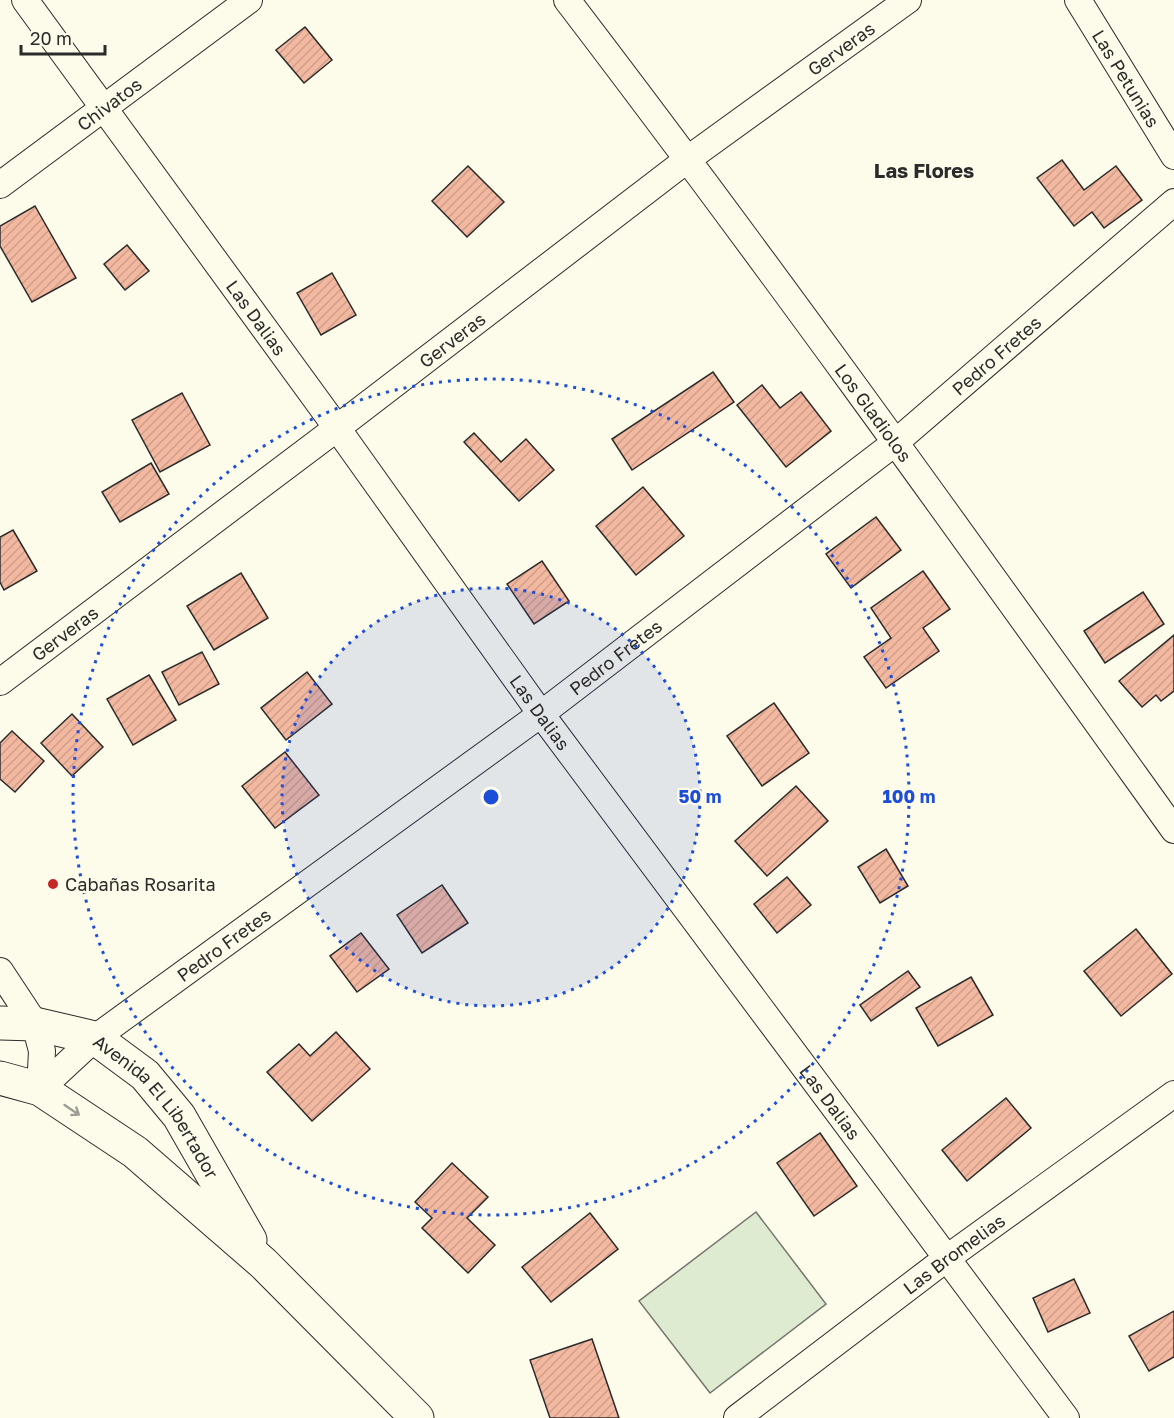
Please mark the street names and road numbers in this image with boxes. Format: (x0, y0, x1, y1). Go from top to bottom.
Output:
street label: Gerveras (803, 17, 879, 80)
street label: Las Petunias (1088, 26, 1165, 131)
street label: Chivatos (72, 73, 146, 135)
street label: Las Dalias (222, 276, 291, 360)
street label: Gerveras (415, 308, 490, 372)
street label: Pedro Fretes (947, 311, 1045, 400)
street label: Los Gladiolos (830, 359, 917, 466)
street label: Gerveras (27, 601, 102, 665)
street label: Pedro Fretes (565, 615, 666, 699)
street label: Las Dalias (505, 670, 575, 754)
street label: Pedro Fretes (172, 903, 275, 986)
street label: Avenida El Libertador (89, 1030, 223, 1182)
street label: Las Dalias (795, 1060, 865, 1144)
street label: Las Bromelias (899, 1209, 1009, 1299)

